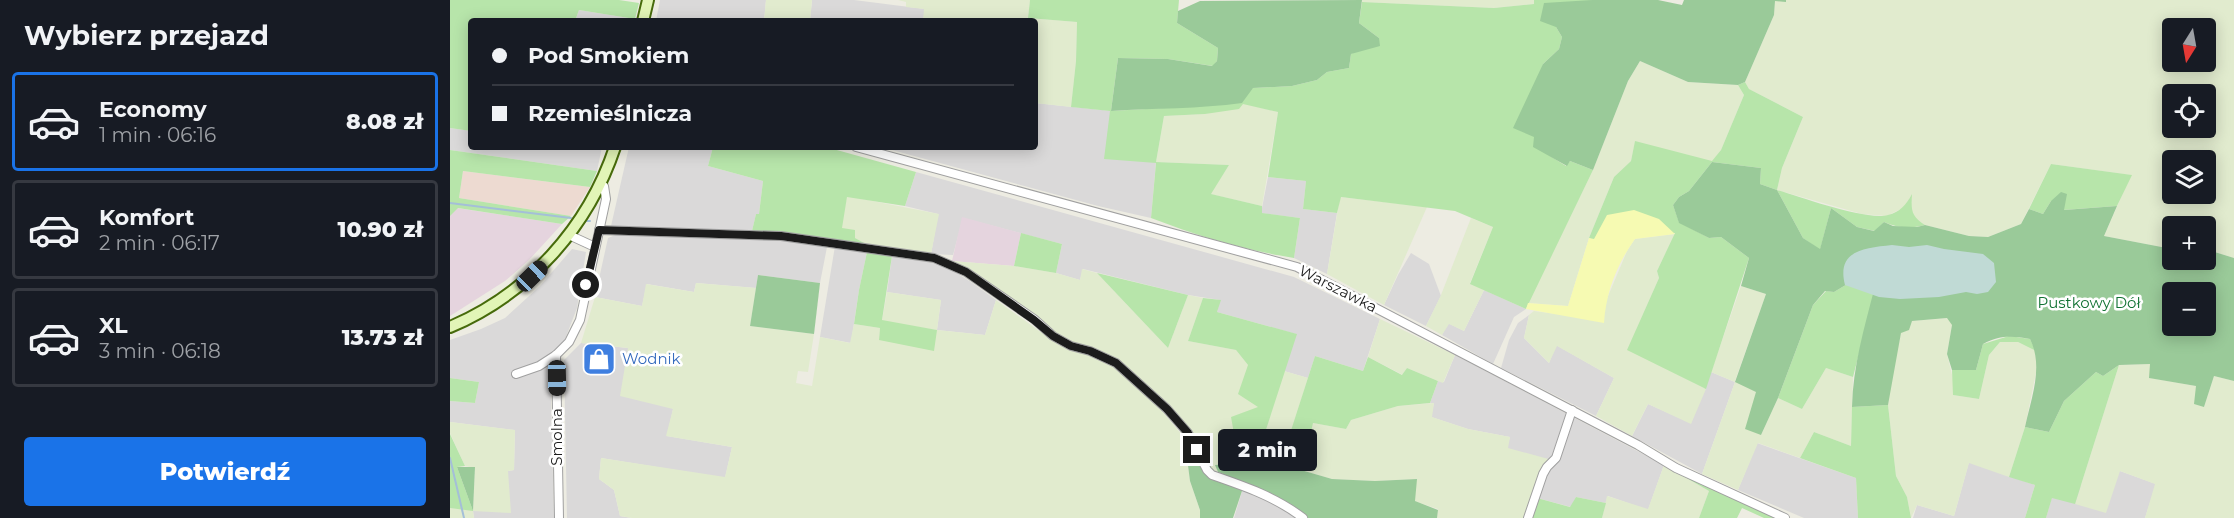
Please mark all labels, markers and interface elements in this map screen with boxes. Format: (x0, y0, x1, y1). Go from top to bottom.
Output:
north arrow (2162, 18, 2216, 72)
map controls (2162, 18, 2216, 336)
text: Wybierz przejazd (24, 19, 269, 52)
text: Pod Smokiem (528, 42, 689, 69)
button: locate (2162, 84, 2216, 138)
icon: car (27, 95, 81, 149)
text: Economy (99, 96, 207, 123)
text: Rzemieślnicza (528, 100, 692, 127)
text: 8.08 zł (346, 108, 423, 135)
text: 1 min · 06:16 (99, 123, 216, 147)
button: layers (2162, 150, 2216, 204)
icon: car (27, 203, 81, 257)
text: Komfort (99, 204, 194, 231)
text: 10.90 zł (338, 216, 423, 243)
button: + (2162, 216, 2216, 270)
text: 2 min · 06:17 (99, 231, 220, 255)
car (513, 257, 551, 295)
street label: Warszawka (1296, 261, 1381, 316)
route start (572, 271, 599, 298)
button: − (2162, 282, 2216, 336)
park label: Pustkowy Dół (2037, 293, 2141, 312)
icon: car (27, 311, 81, 365)
text: XL (99, 312, 128, 339)
text: 13.73 zł (342, 324, 423, 351)
text: 3 min · 06:18 (99, 339, 221, 363)
shop icon: Wodnik (581, 341, 617, 377)
place label: Wodnik (622, 349, 681, 368)
car (548, 360, 566, 396)
street label: Smolna (547, 408, 566, 466)
callout: 2 min (1218, 429, 1317, 471)
route end (1183, 436, 1210, 463)
button: Potwierdź (24, 437, 426, 506)
text: 2 min (1238, 438, 1297, 462)

